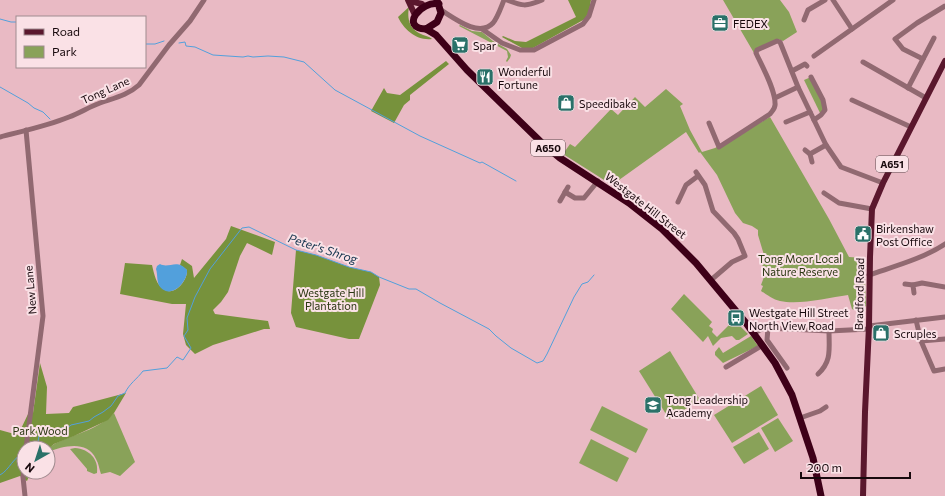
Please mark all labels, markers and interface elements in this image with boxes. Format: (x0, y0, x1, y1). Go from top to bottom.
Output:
office icon: FEDEX (710, 13, 730, 33)
legend (16, 16, 146, 68)
place label: FEDEX (733, 17, 768, 30)
text: Road (52, 24, 80, 38)
supermarket icon: Spar (450, 35, 470, 55)
place label: Spar (473, 39, 497, 52)
text: Park (52, 44, 78, 58)
place label: Wonderful Fortune (498, 65, 551, 91)
restaurant icon: Wonderful Fortune (475, 67, 495, 87)
street label: Tong Lane (79, 74, 131, 106)
shop icon: Speedibake (556, 93, 576, 113)
place label: Speedibake (579, 97, 637, 110)
road number: A650 (531, 140, 565, 156)
road number: A651 (876, 156, 908, 172)
street label: Westgate Hill Street (603, 169, 690, 241)
place label: Birkenshaw Post Office (876, 222, 934, 248)
public building icon: Birkenshaw Post Office (853, 224, 873, 244)
water label: Peter's Shrog (287, 230, 360, 266)
park label: Tong Moor Local Nature Reserve (758, 252, 842, 278)
street label: Bradford Road (852, 258, 866, 330)
street label: New Lane (21, 265, 39, 315)
park label: Westgate Hill Plantation (298, 286, 364, 312)
place label: Westgate Hill Street North View Road (749, 306, 849, 332)
bus stop icon: Westgate Hill Street North View Road (726, 308, 746, 328)
shop icon: Scruples (871, 323, 891, 343)
place label: Scruples (894, 327, 937, 340)
place label: Tong Leadership Academy (666, 393, 748, 419)
school or university icon: Tong Leadership Academy (643, 395, 663, 415)
park label: Park Wood (12, 424, 68, 437)
north arrow (16, 440, 56, 480)
scale bar (801, 454, 910, 480)
text: 200 m (807, 460, 842, 474)
text: N (22, 461, 37, 476)

